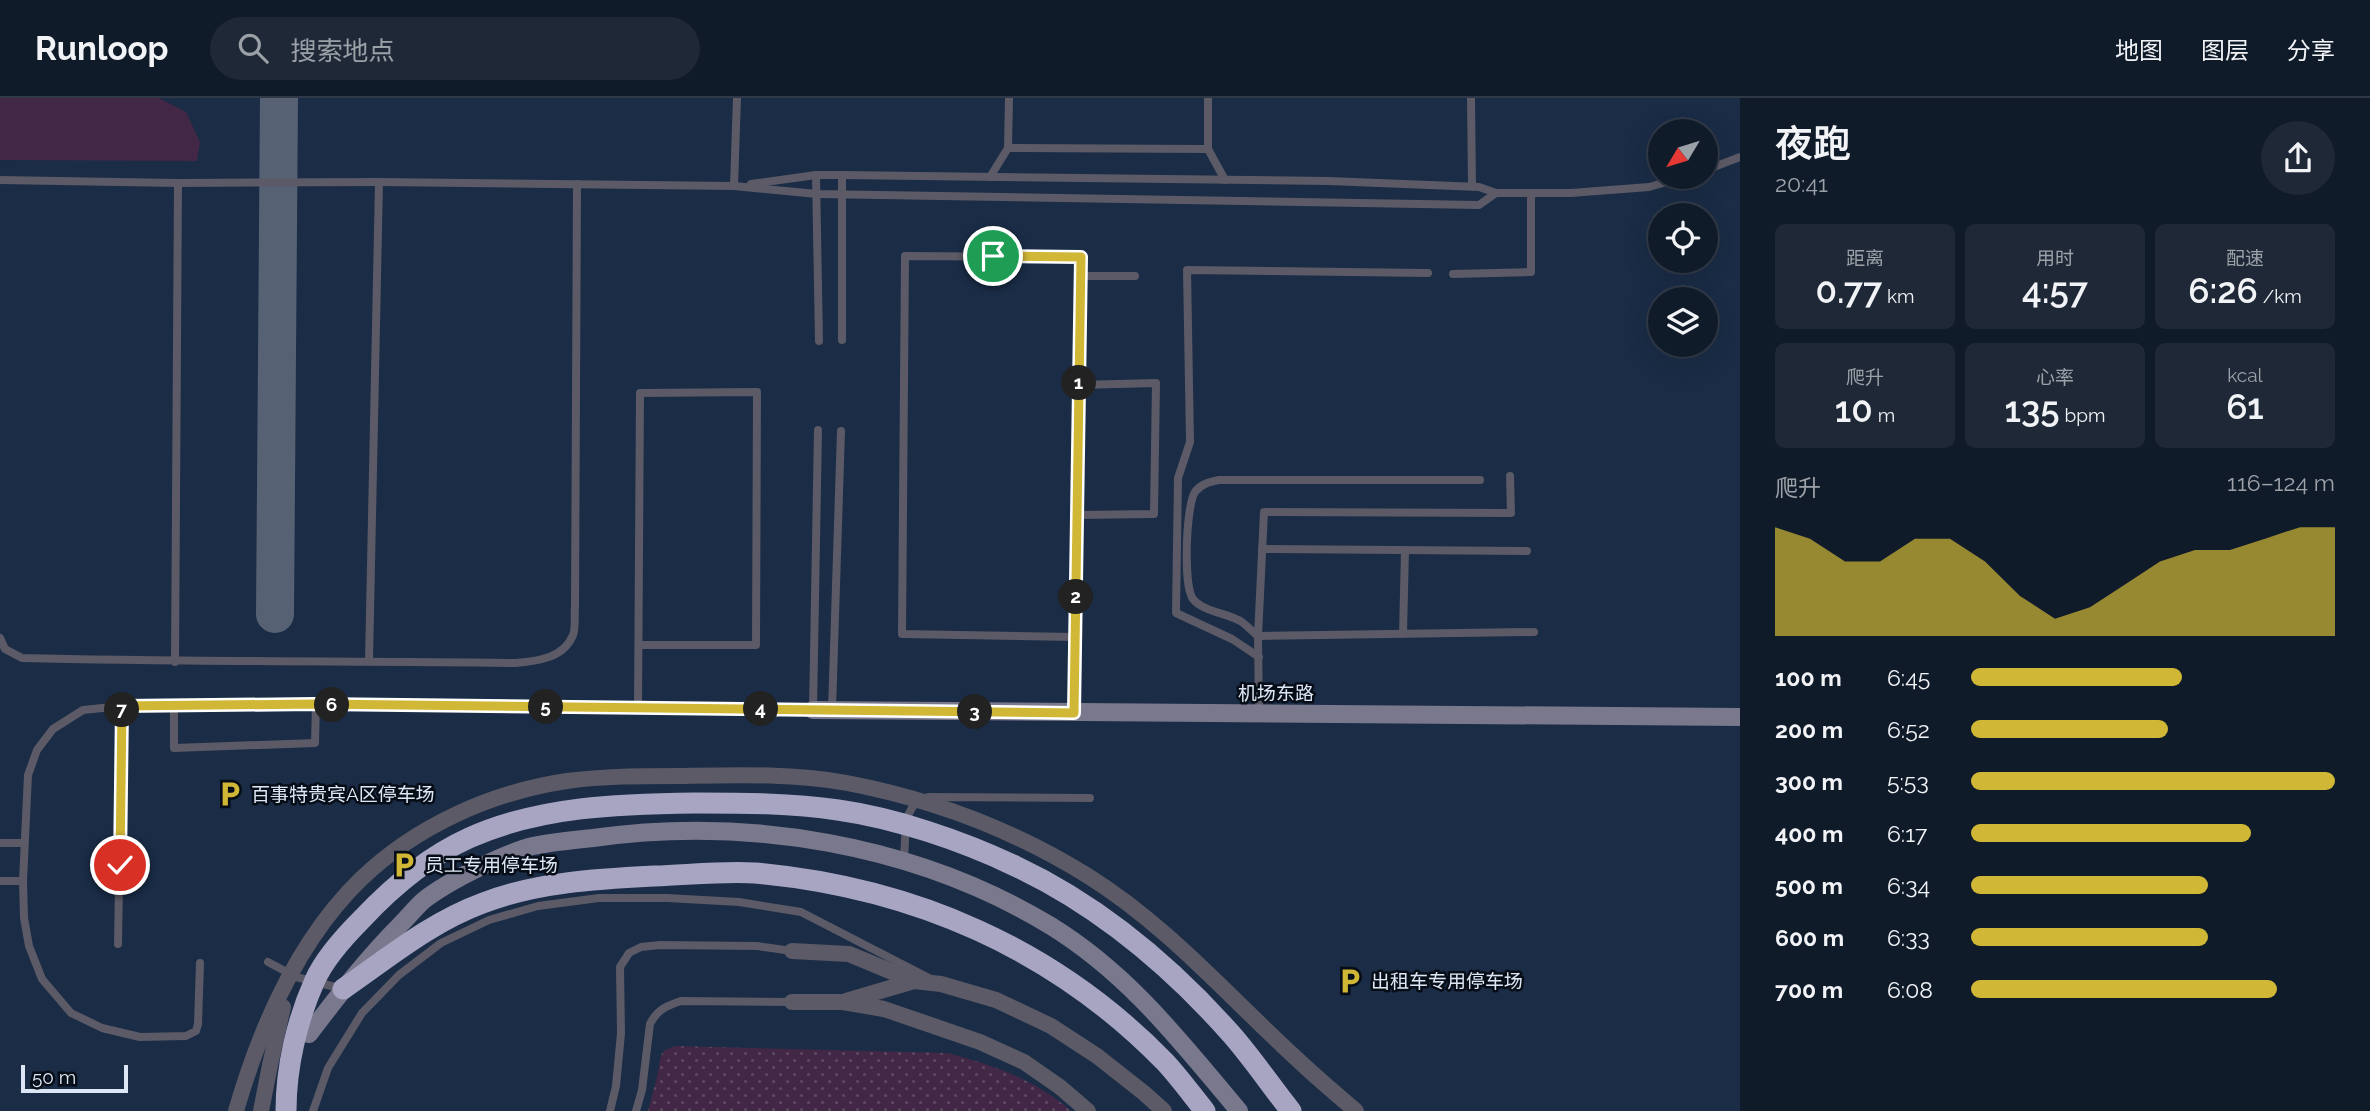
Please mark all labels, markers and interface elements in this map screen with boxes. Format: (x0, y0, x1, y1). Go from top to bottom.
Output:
search box (210, 17, 700, 80)
text: Runloop (35, 29, 168, 68)
icon: search (234, 29, 272, 67)
text: 搜索地点 (290, 36, 394, 66)
text: 地图 (2115, 36, 2163, 65)
text: 图层 (2201, 36, 2249, 65)
text: 分享 (2287, 36, 2335, 65)
north arrow (1648, 119, 1718, 189)
map controls (1648, 119, 1718, 357)
text: 夜跑 (1775, 121, 1851, 166)
button: share (2261, 121, 2335, 195)
text: 20:41 (1775, 170, 1828, 197)
button: locate (1648, 203, 1718, 273)
pin (963, 226, 1023, 286)
icon: arrive (974, 237, 1012, 275)
text: 距离 (1846, 247, 1884, 269)
text: 用时 (2036, 247, 2074, 269)
text: 配速 (2226, 247, 2264, 269)
text: 0.77 (1815, 270, 1882, 311)
text: 4:57 (2022, 270, 2088, 311)
text: 6:26 (2188, 270, 2258, 311)
text: km (1882, 285, 1915, 307)
text: /km (2258, 285, 2302, 307)
button: layers (1648, 287, 1718, 357)
text: kcal (2227, 364, 2263, 386)
pin: 1 (1062, 366, 1096, 400)
text: 爬升 (1846, 366, 1884, 388)
text: 心率 (2036, 366, 2074, 388)
text: 1 (1074, 371, 1083, 393)
text: 61 (2226, 386, 2264, 427)
text: 10 (1835, 389, 1873, 430)
text: 135 (2005, 389, 2060, 430)
text: m (1873, 404, 1895, 426)
text: bpm (2060, 404, 2105, 426)
text: 116–124 m (2227, 469, 2335, 496)
text: 爬升 (1775, 474, 1821, 501)
pin: 2 (1058, 580, 1094, 614)
text: 2 (1070, 585, 1081, 607)
text: 100 m (1775, 664, 1842, 691)
text: 6:45 (1887, 664, 1930, 691)
street label: 机场东路 (1238, 682, 1314, 704)
pin: 6 (314, 688, 350, 722)
pin: 5 (528, 690, 564, 724)
pin: 7 (104, 692, 140, 728)
pin: 4 (744, 692, 778, 726)
text: 6 (326, 693, 337, 715)
pin: 3 (958, 694, 992, 730)
text: 5 (540, 695, 551, 717)
text: 4 (755, 697, 766, 719)
text: 7 (116, 698, 127, 720)
text: 3 (969, 700, 980, 722)
text: 200 m (1775, 716, 1843, 743)
text: 6:52 (1887, 716, 1930, 743)
text: 300 m (1775, 768, 1843, 795)
text: 5:53 (1887, 768, 1929, 795)
parking icon: 百事特贵宾A区停车场 (215, 779, 245, 809)
place label: 百事特贵宾A区停车场 (251, 783, 435, 805)
text: 400 m (1775, 820, 1843, 847)
text: 6:17 (1887, 820, 1927, 847)
pin (90, 835, 150, 895)
icon: check (101, 846, 139, 884)
parking icon: 员工专用停车场 (389, 850, 419, 880)
place label: 员工专用停车场 (425, 854, 558, 876)
text: 500 m (1775, 872, 1843, 899)
text: 6:34 (1887, 872, 1930, 899)
text: 600 m (1775, 924, 1844, 951)
text: 6:33 (1887, 924, 1930, 951)
parking icon: 出租车专用停车场 (1335, 966, 1365, 996)
place label: 出租车专用停车场 (1371, 970, 1523, 992)
text: 700 m (1775, 976, 1843, 1003)
text: 6:08 (1887, 976, 1933, 1003)
scale bar (21, 1062, 128, 1094)
text: 50 m (32, 1066, 76, 1088)

